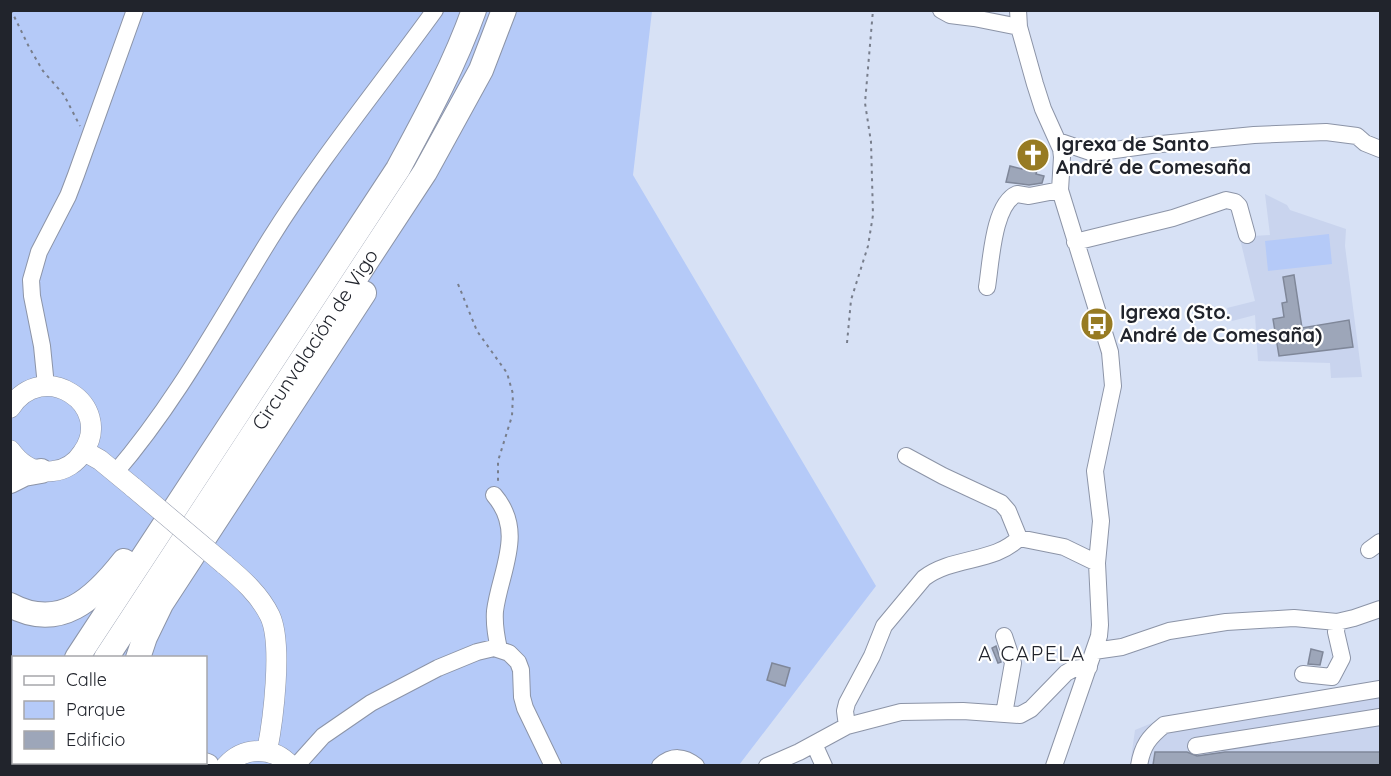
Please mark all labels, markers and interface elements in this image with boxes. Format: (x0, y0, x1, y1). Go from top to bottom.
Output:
place label: Igrexa de Santo André de Comesaña (1056, 131, 1251, 179)
church icon: Igrexa de Santo André de Comesaña (1015, 137, 1051, 173)
street label: Circunvalación de Vigo (246, 244, 383, 435)
place label: Igrexa (Sto. André de Comesaña) (1120, 299, 1322, 347)
bus stop icon: Igrexa (Sto. André de Comesaña) (1079, 306, 1115, 342)
district label: A CAPELA (978, 640, 1086, 666)
legend (12, 656, 207, 764)
text: Calle (66, 668, 107, 691)
text: Parque (66, 698, 125, 721)
text: Edificio (66, 728, 125, 751)

